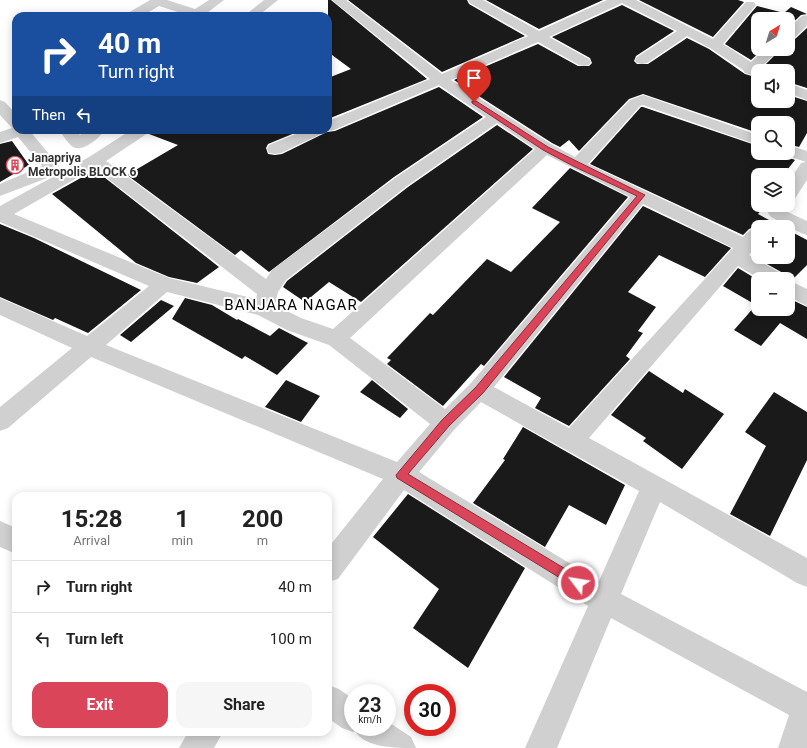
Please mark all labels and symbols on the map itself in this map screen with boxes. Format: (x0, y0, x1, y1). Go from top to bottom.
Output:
north arrow (751, 12, 795, 56)
pin (457, 61, 491, 102)
place label: Janapriya Metropolis BLOCK 6 (28, 151, 137, 179)
building icon: Janapriya Metropolis BLOCK 6 (5, 155, 25, 175)
district label: BANJARA NAGAR (224, 296, 358, 314)
position arrow (557, 562, 599, 604)
speed limit sign: 30 (404, 684, 456, 736)

